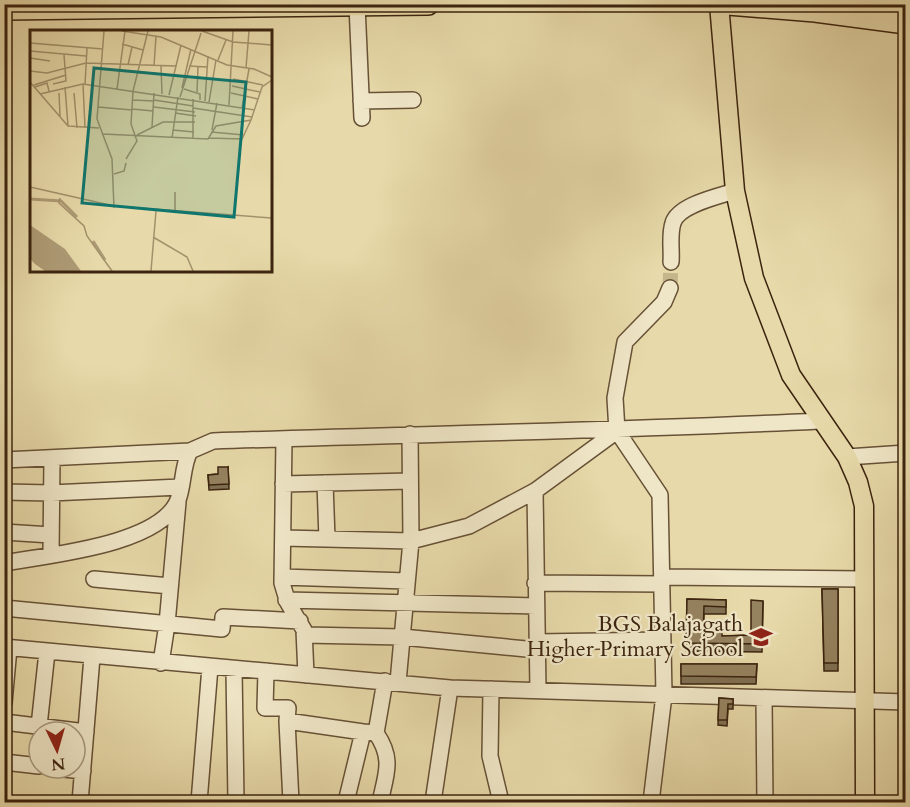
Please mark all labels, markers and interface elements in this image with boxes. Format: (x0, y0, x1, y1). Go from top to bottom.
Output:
inset map (30, 30, 272, 272)
place label: BGS Balajagath Higher Primary School (527, 609, 743, 664)
school or university icon: BGS Balajagath Higher Primary School (748, 624, 774, 650)
north arrow (27, 720, 87, 780)
text: N (50, 752, 66, 776)

